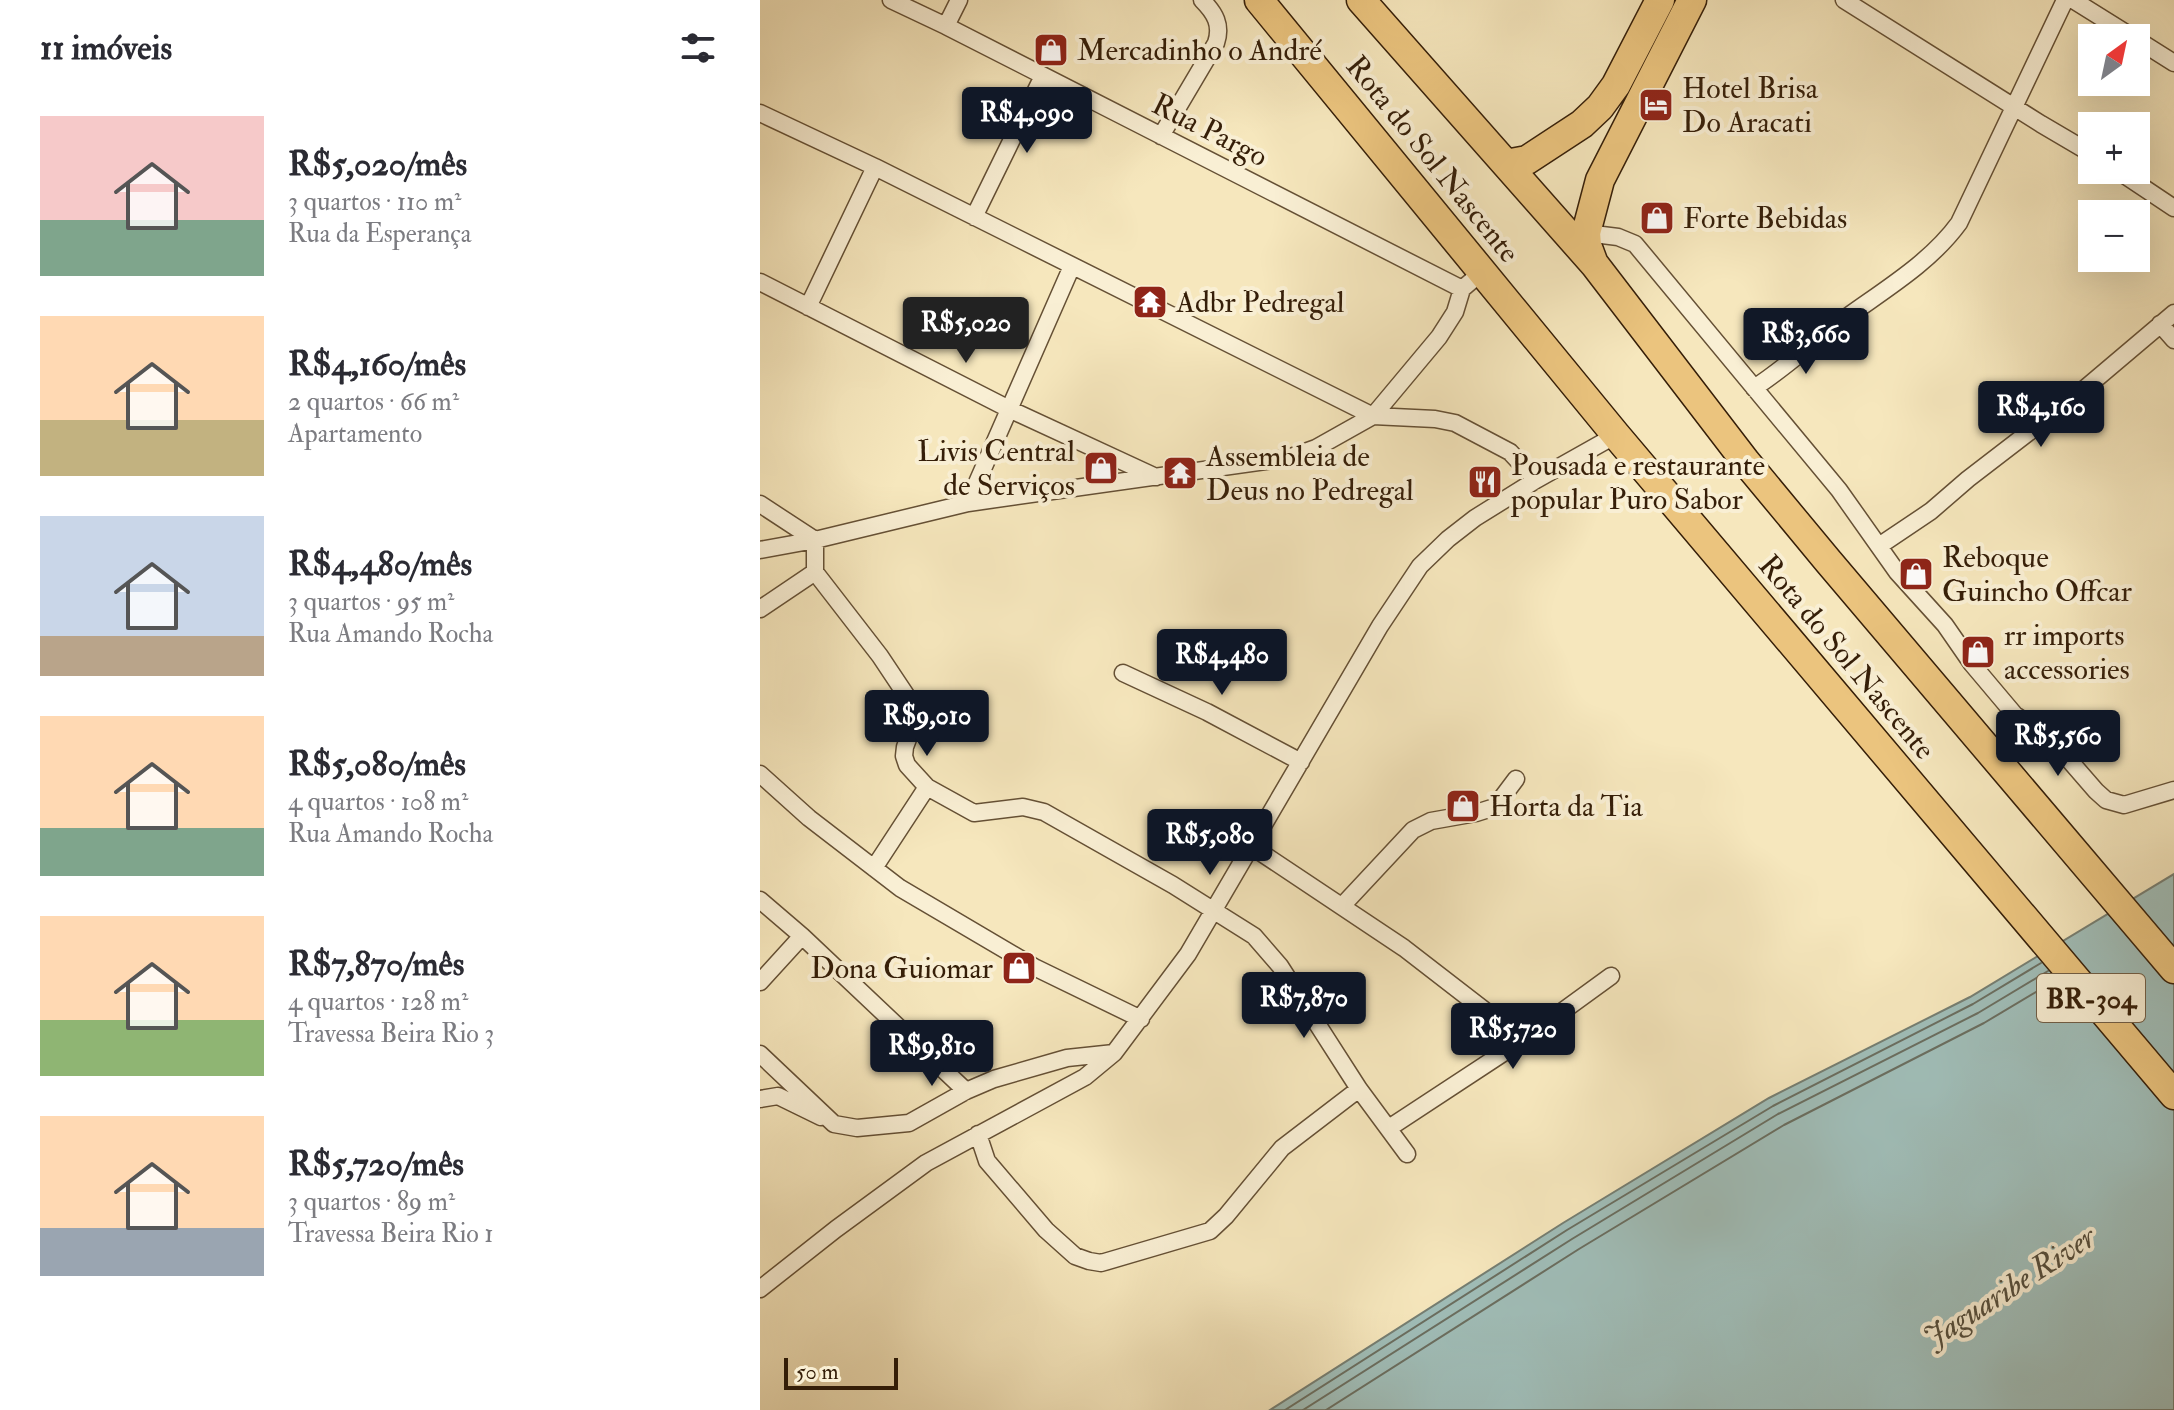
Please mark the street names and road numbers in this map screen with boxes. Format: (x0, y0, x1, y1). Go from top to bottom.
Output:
street label: Rota do Sol Nascente (1338, 48, 1527, 270)
street label: Rua Pargo (1146, 86, 1274, 175)
street label: Rota do Sol Nascente (1750, 548, 1943, 767)
road number: BR-304 (2037, 974, 2145, 1022)

